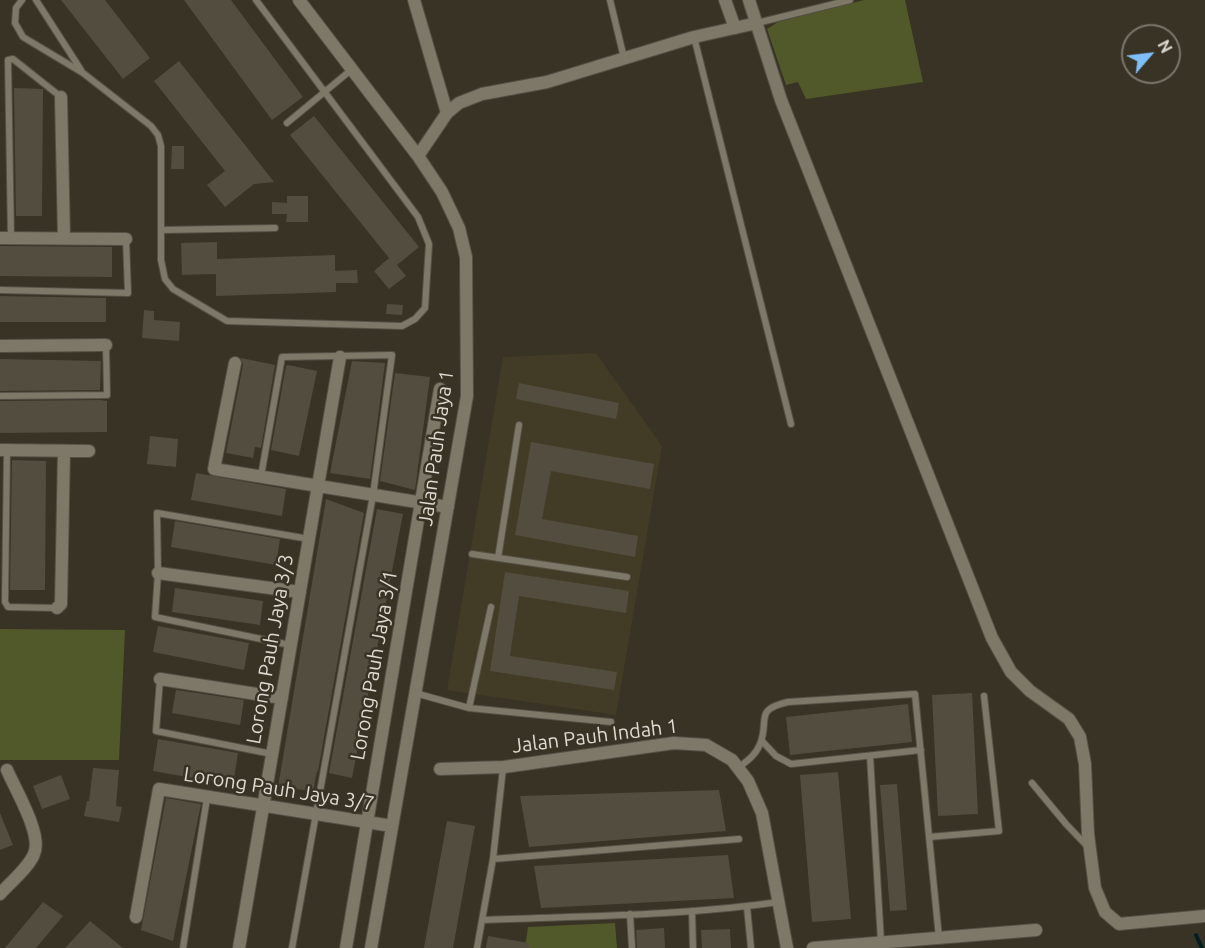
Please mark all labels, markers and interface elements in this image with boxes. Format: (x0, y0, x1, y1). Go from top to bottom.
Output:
north arrow (1121, 24, 1181, 84)
text: N (1154, 37, 1176, 56)
street label: Jalan Pauh Jaya 1 (413, 369, 459, 527)
street label: Lorong Pauh Jaya 3/3 (241, 552, 299, 746)
street label: Lorong Pauh Jaya 3/1 (345, 568, 403, 762)
street label: Jalan Pauh Indah 1 (511, 714, 679, 758)
street label: Lorong Pauh Jaya 3/7 (182, 762, 376, 816)

